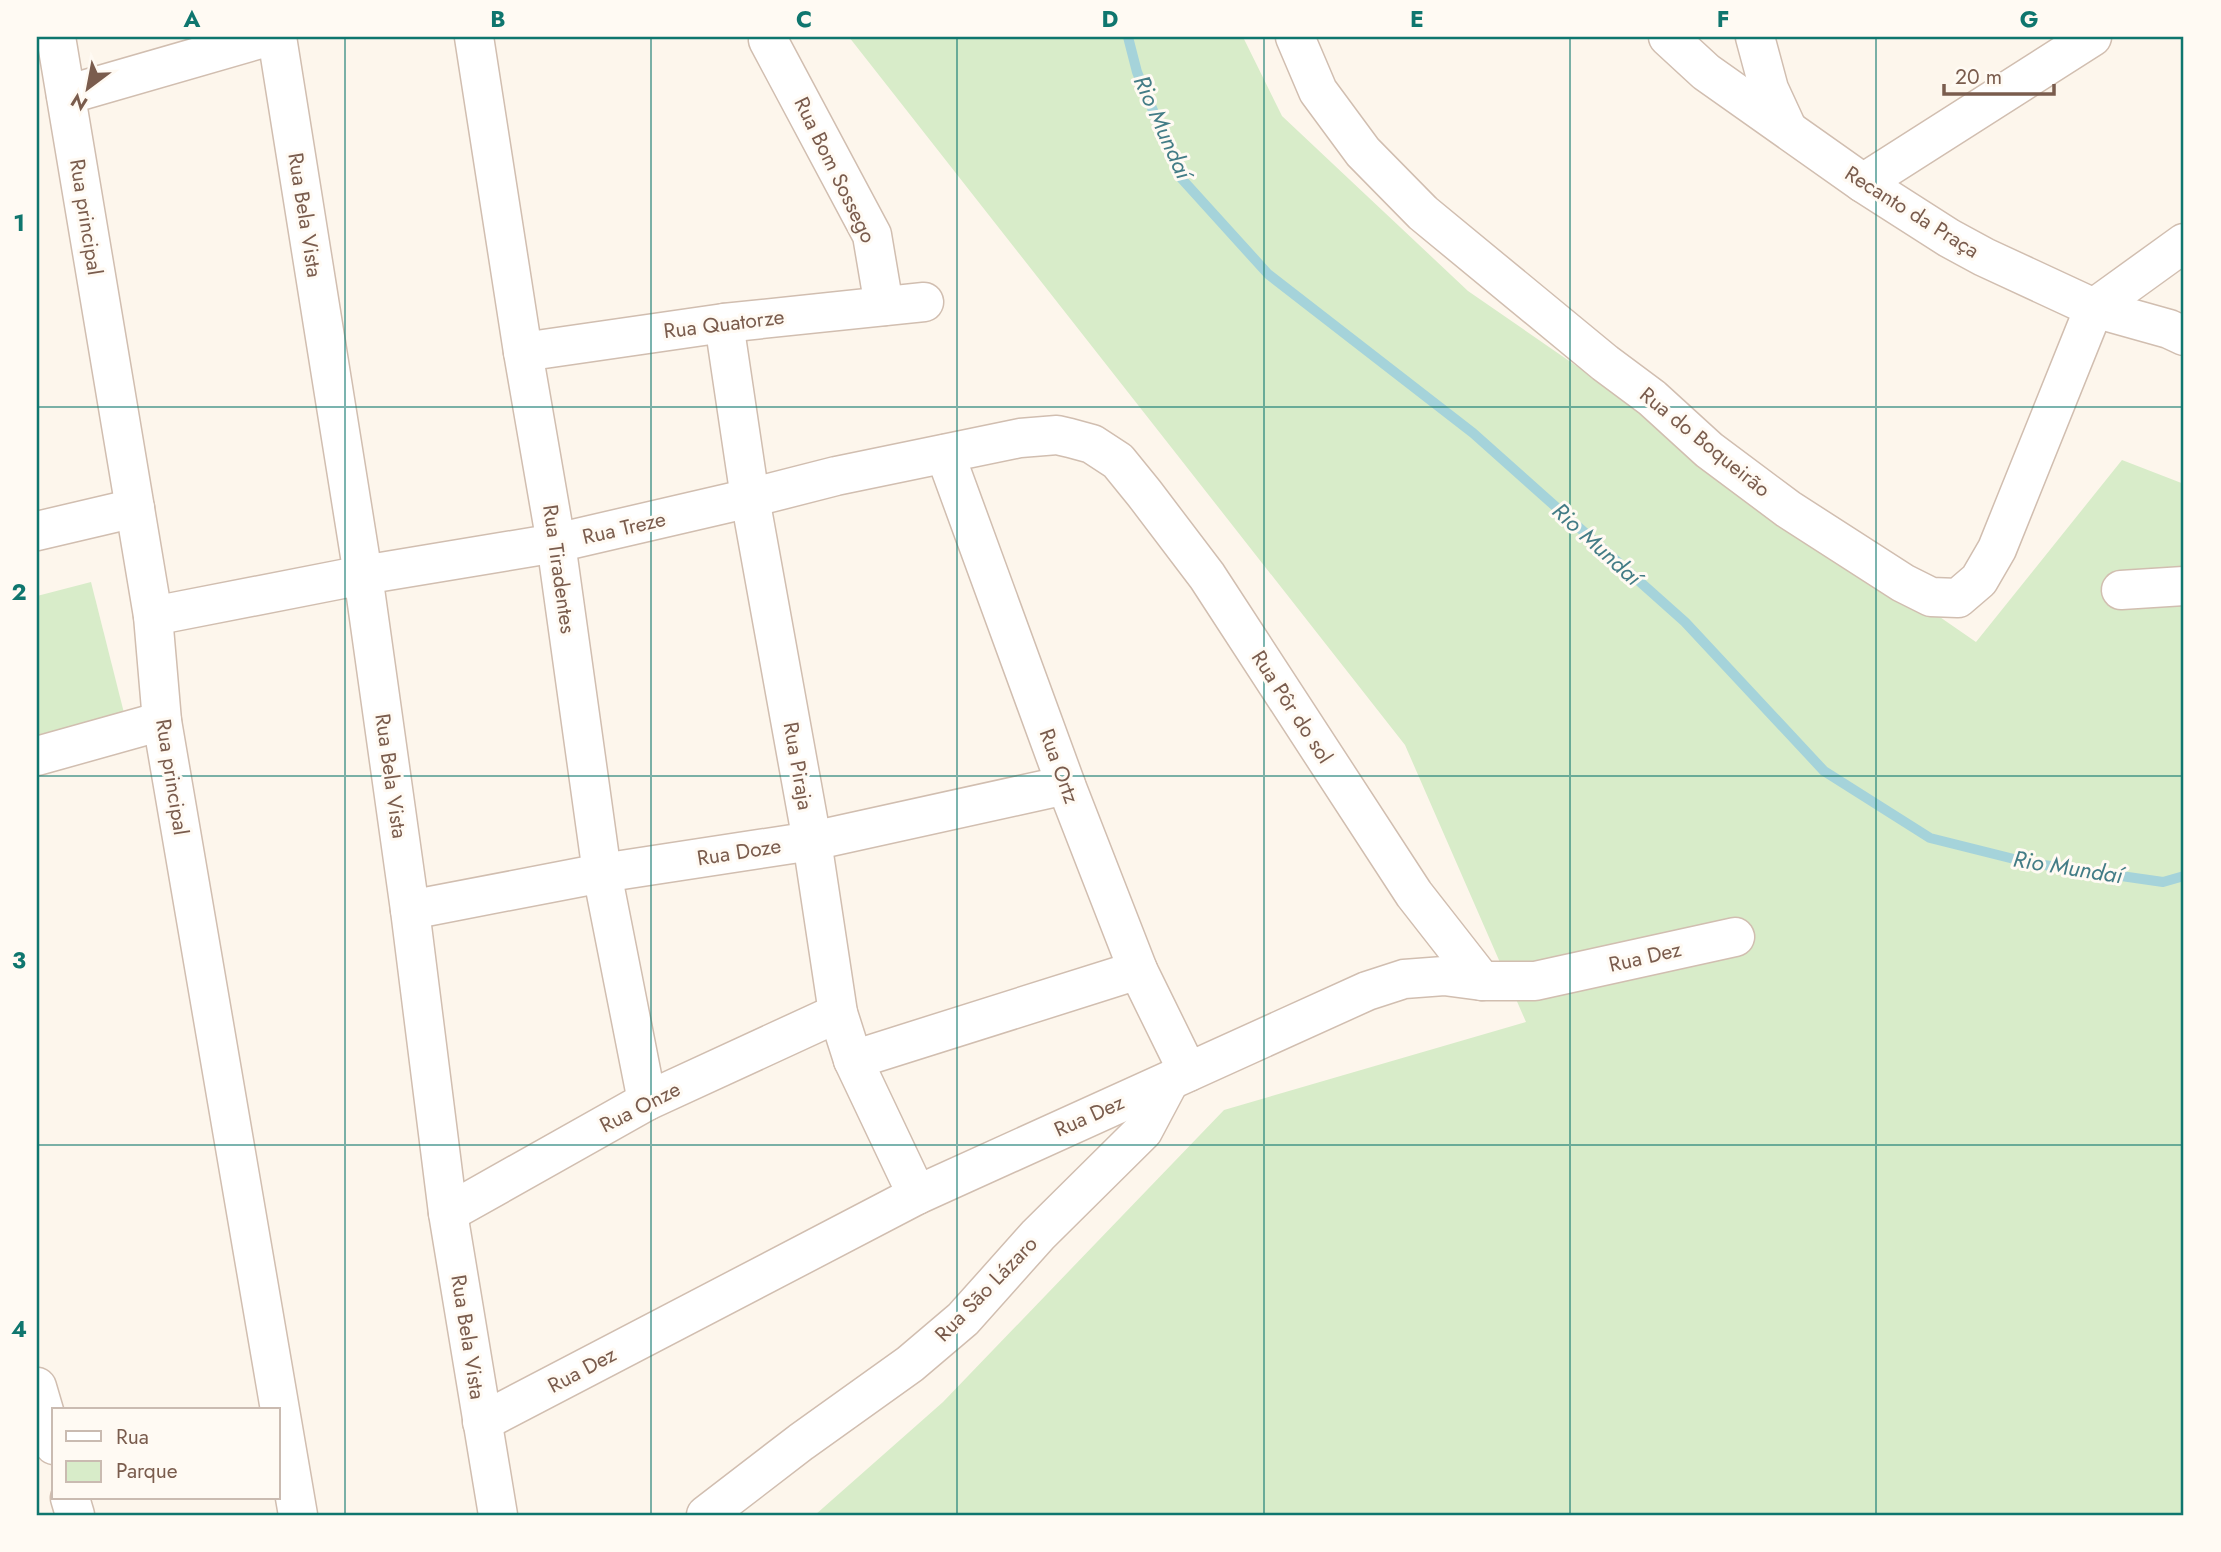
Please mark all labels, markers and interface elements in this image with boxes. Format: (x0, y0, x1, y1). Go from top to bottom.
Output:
text: A (183, 2, 201, 36)
text: B (490, 2, 506, 36)
text: C (796, 2, 812, 36)
text: D (1102, 2, 1119, 36)
text: E (1410, 2, 1424, 36)
text: F (1717, 2, 1729, 36)
text: G (2020, 2, 2038, 36)
north arrow (52, 52, 122, 122)
scale bar (1944, 52, 2055, 96)
text: 20 m (1955, 62, 2002, 92)
water label: Rio Mundaí (1125, 70, 1202, 187)
text: N (66, 87, 93, 117)
street label: Rua Bom Sossego (787, 92, 883, 248)
street label: Rua Bela Vista (280, 150, 330, 280)
street label: Rua principal (62, 157, 110, 277)
street label: Recanto da Praça (1839, 159, 1985, 265)
text: 1 (13, 206, 25, 240)
street label: Rua Quatorze (662, 302, 786, 346)
street label: Rua do Boqueirão (1633, 380, 1777, 504)
water label: Rio Mundaí (1545, 495, 1652, 596)
street label: Rua Tiradentes (535, 503, 583, 635)
street label: Rua Treze (579, 504, 669, 552)
text: 2 (11, 575, 27, 609)
street label: Rua Pôr do sol (1244, 645, 1340, 769)
street label: Rua Bela Vista (367, 712, 415, 840)
street label: Rua principal (148, 717, 196, 837)
street label: Rua Piraja (776, 720, 820, 812)
street label: Rua Ortz (1032, 724, 1086, 808)
street label: Rua Doze (695, 831, 783, 873)
water label: Rio Mundaí (2011, 842, 2128, 893)
street label: Rua Dez (1606, 934, 1685, 980)
text: 3 (12, 943, 26, 977)
street label: Rua Onze (594, 1074, 686, 1140)
street label: Rua Dez (1049, 1087, 1129, 1145)
street label: Rua São Lázaro (928, 1230, 1044, 1348)
street label: Rua Bela Vista (443, 1272, 493, 1402)
text: 4 (11, 1312, 27, 1346)
street label: Rua Dez (542, 1339, 622, 1401)
legend (52, 1408, 280, 1500)
text: Rua (116, 1422, 149, 1452)
text: Parque (116, 1456, 178, 1486)

